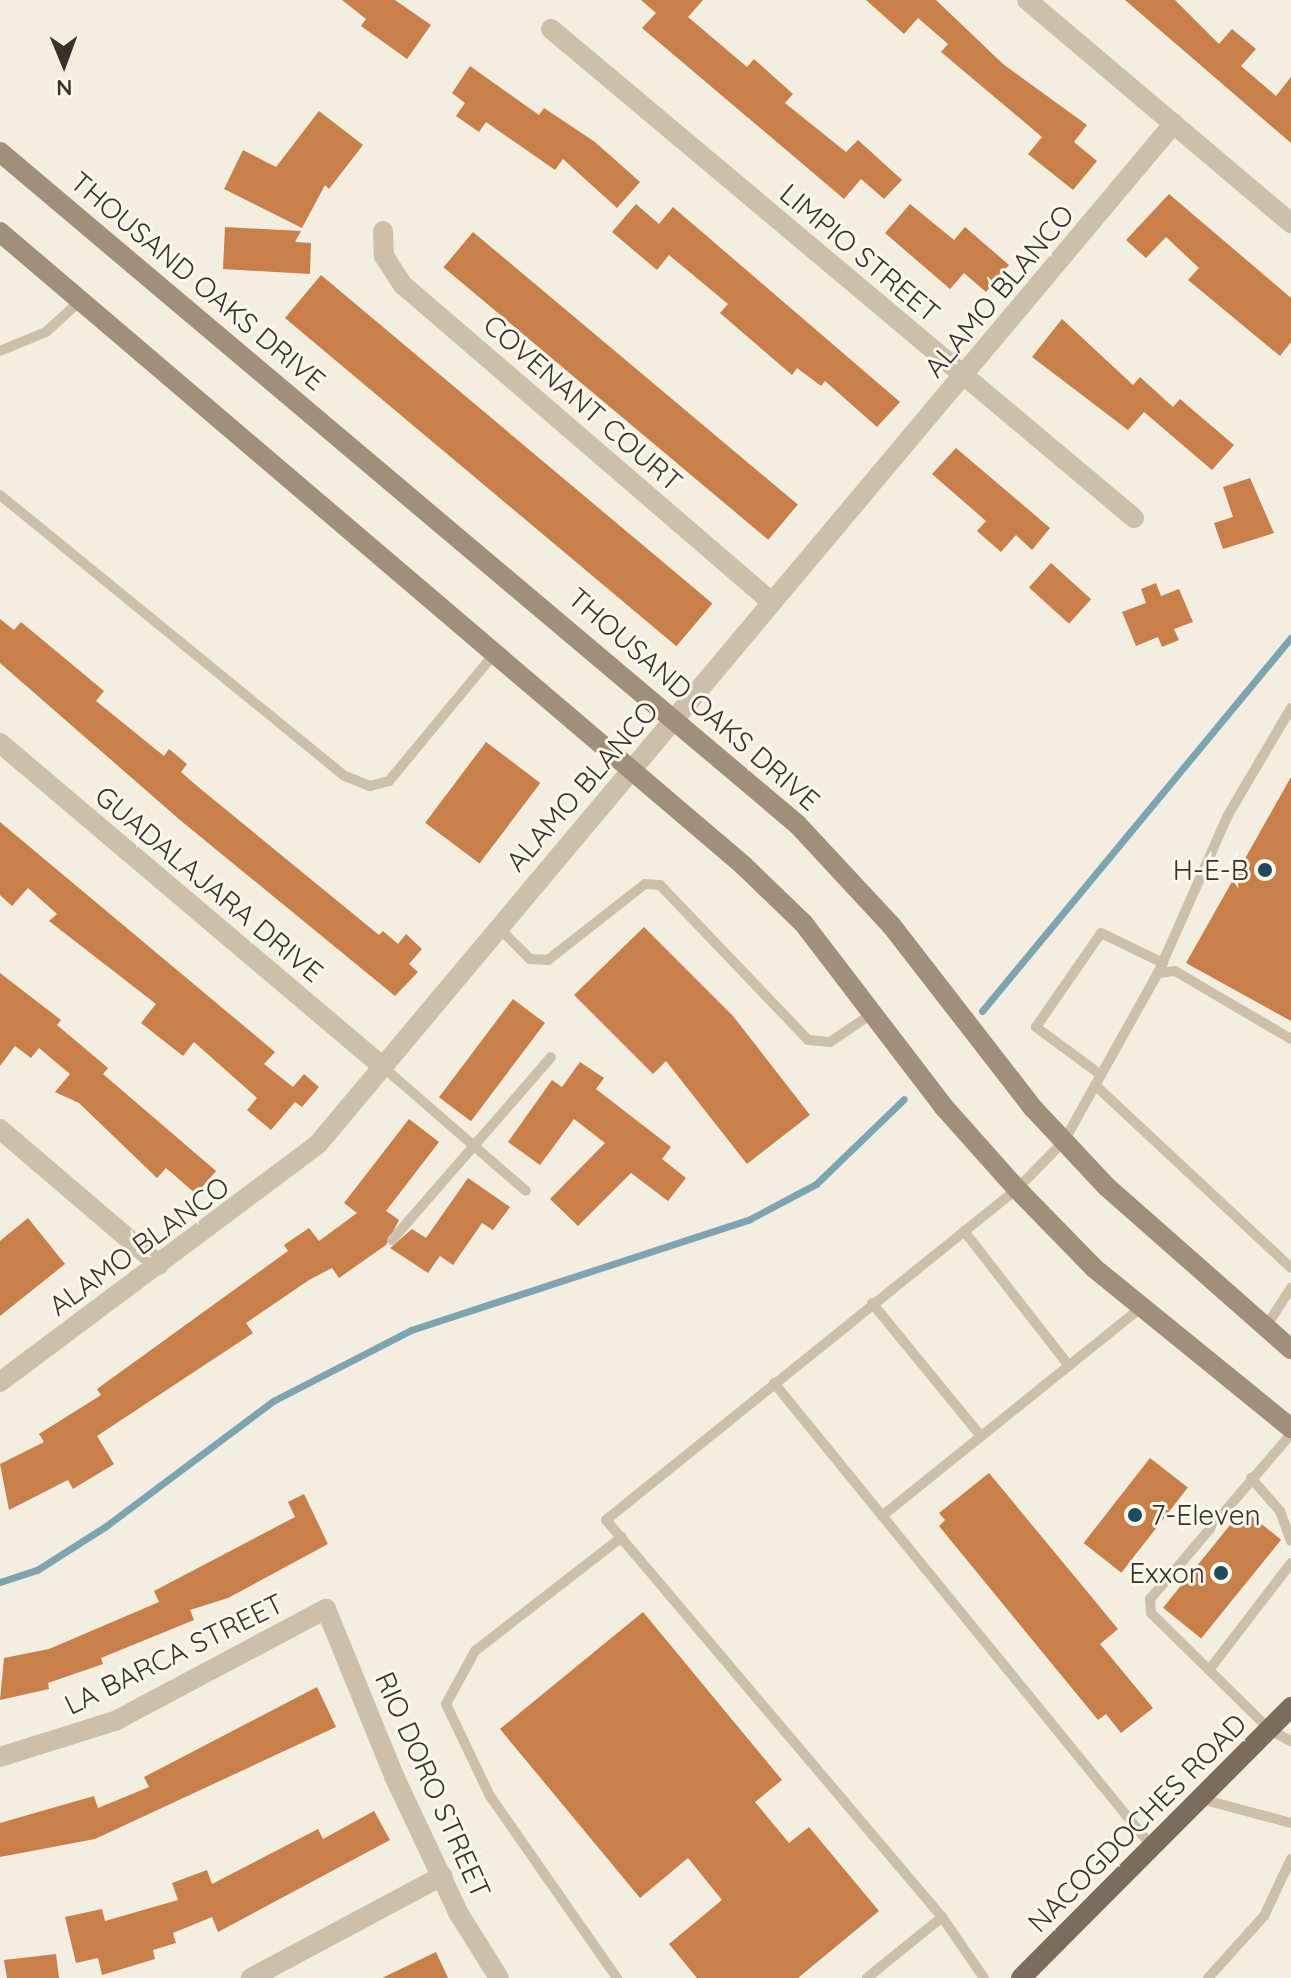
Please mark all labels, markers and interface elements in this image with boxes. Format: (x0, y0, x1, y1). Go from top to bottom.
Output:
north arrow (24, 24, 104, 104)
text: N (56, 74, 73, 102)
street label: THOUSAND OAKS DRIVE (64, 165, 332, 397)
street label: LIMPIO STREET (773, 177, 947, 329)
street label: ALAMO BLANCO (917, 198, 1081, 384)
street label: COVENANT COURT (477, 308, 689, 498)
street label: THOUSAND OAKS DRIVE (561, 581, 827, 817)
street label: ALAMO BLANCO (499, 694, 665, 878)
street label: GUADALAJARA DRIVE (88, 779, 330, 989)
place label: H-E-B (1173, 853, 1249, 887)
marker: H-E-B (1256, 861, 1274, 879)
street label: ALAMO BLANCO (42, 1169, 236, 1323)
place label: 7-Eleven (1151, 1498, 1261, 1532)
marker: 7-Eleven (1126, 1506, 1144, 1524)
place label: Exxon (1129, 1556, 1205, 1590)
marker: Exxon (1212, 1564, 1230, 1582)
street label: LA BARCA STREET (59, 1586, 289, 1722)
street label: RIO DORO STREET (368, 1667, 498, 1903)
street label: NACOGDOCHES ROAD (1021, 1707, 1253, 1939)

